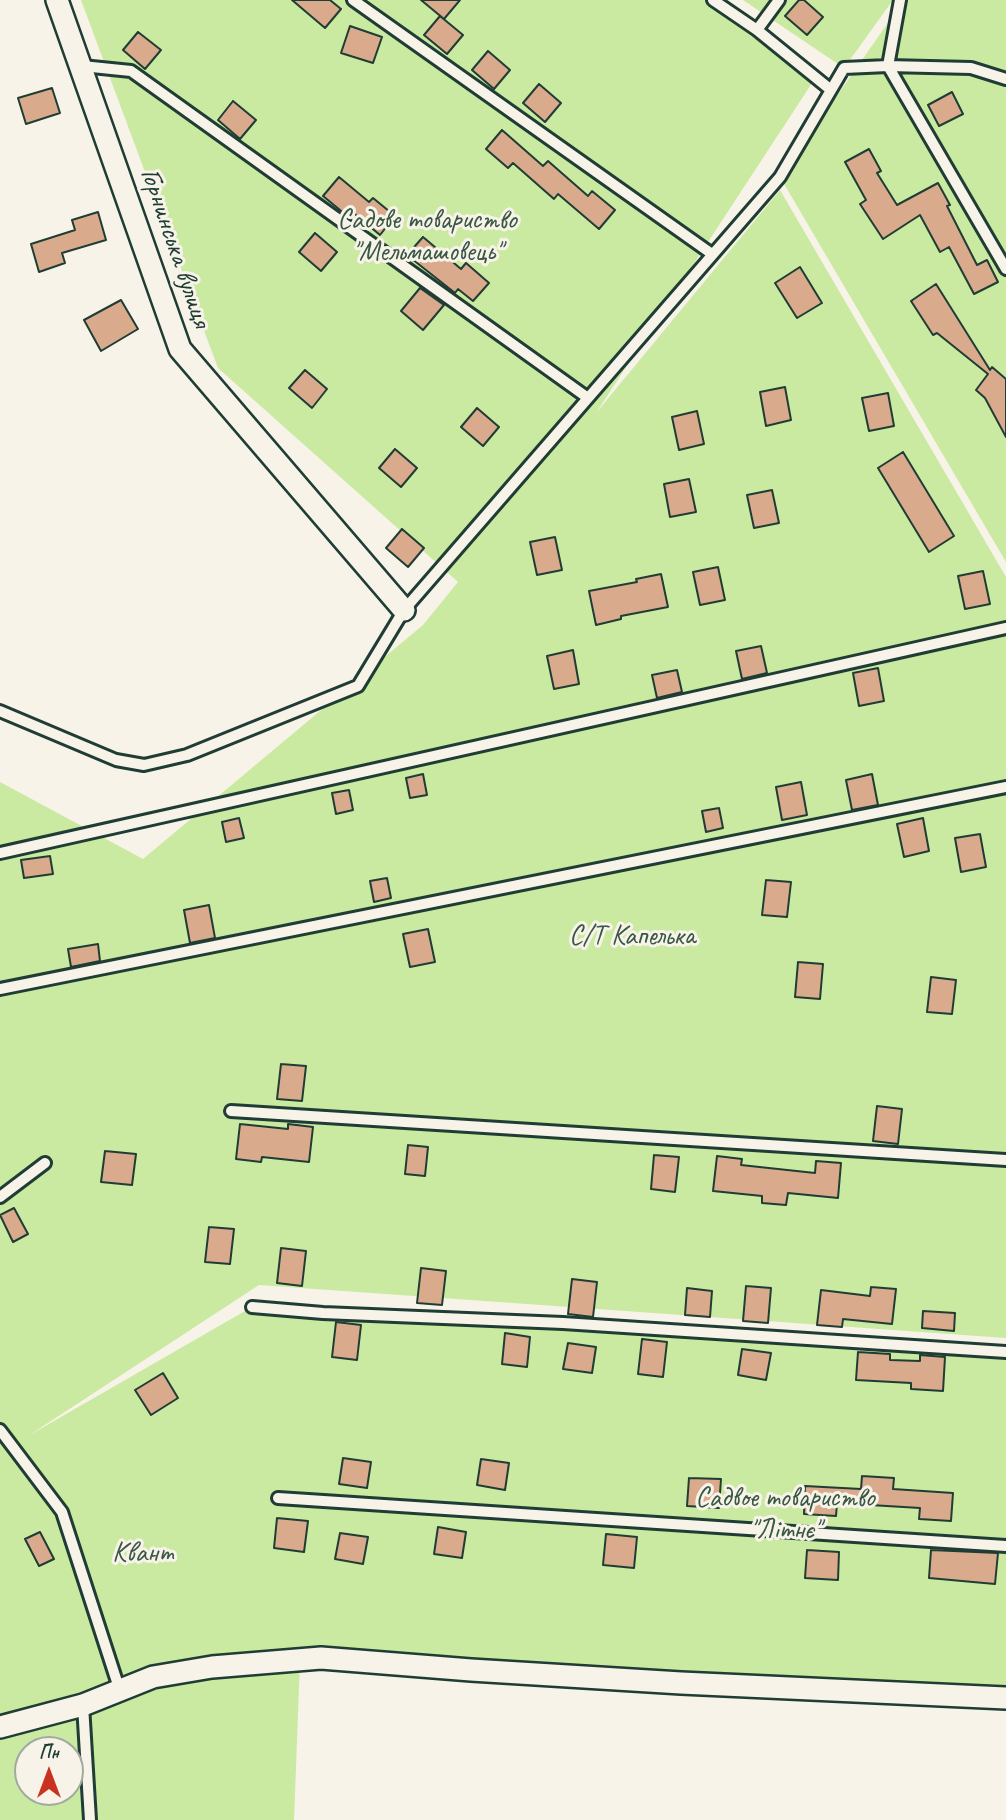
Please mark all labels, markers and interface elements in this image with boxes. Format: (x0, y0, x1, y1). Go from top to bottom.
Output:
street label: Горнинська вулиця (132, 164, 218, 332)
park label: Садове товариство "Мельмашовець" (337, 204, 517, 270)
park label: С/Т Капелька (569, 920, 695, 954)
park label: Садвое товариство "Літнє" (695, 1482, 875, 1548)
park label: Квант (112, 1537, 174, 1571)
north arrow (14, 1736, 84, 1806)
text: Пн (39, 1740, 59, 1764)

